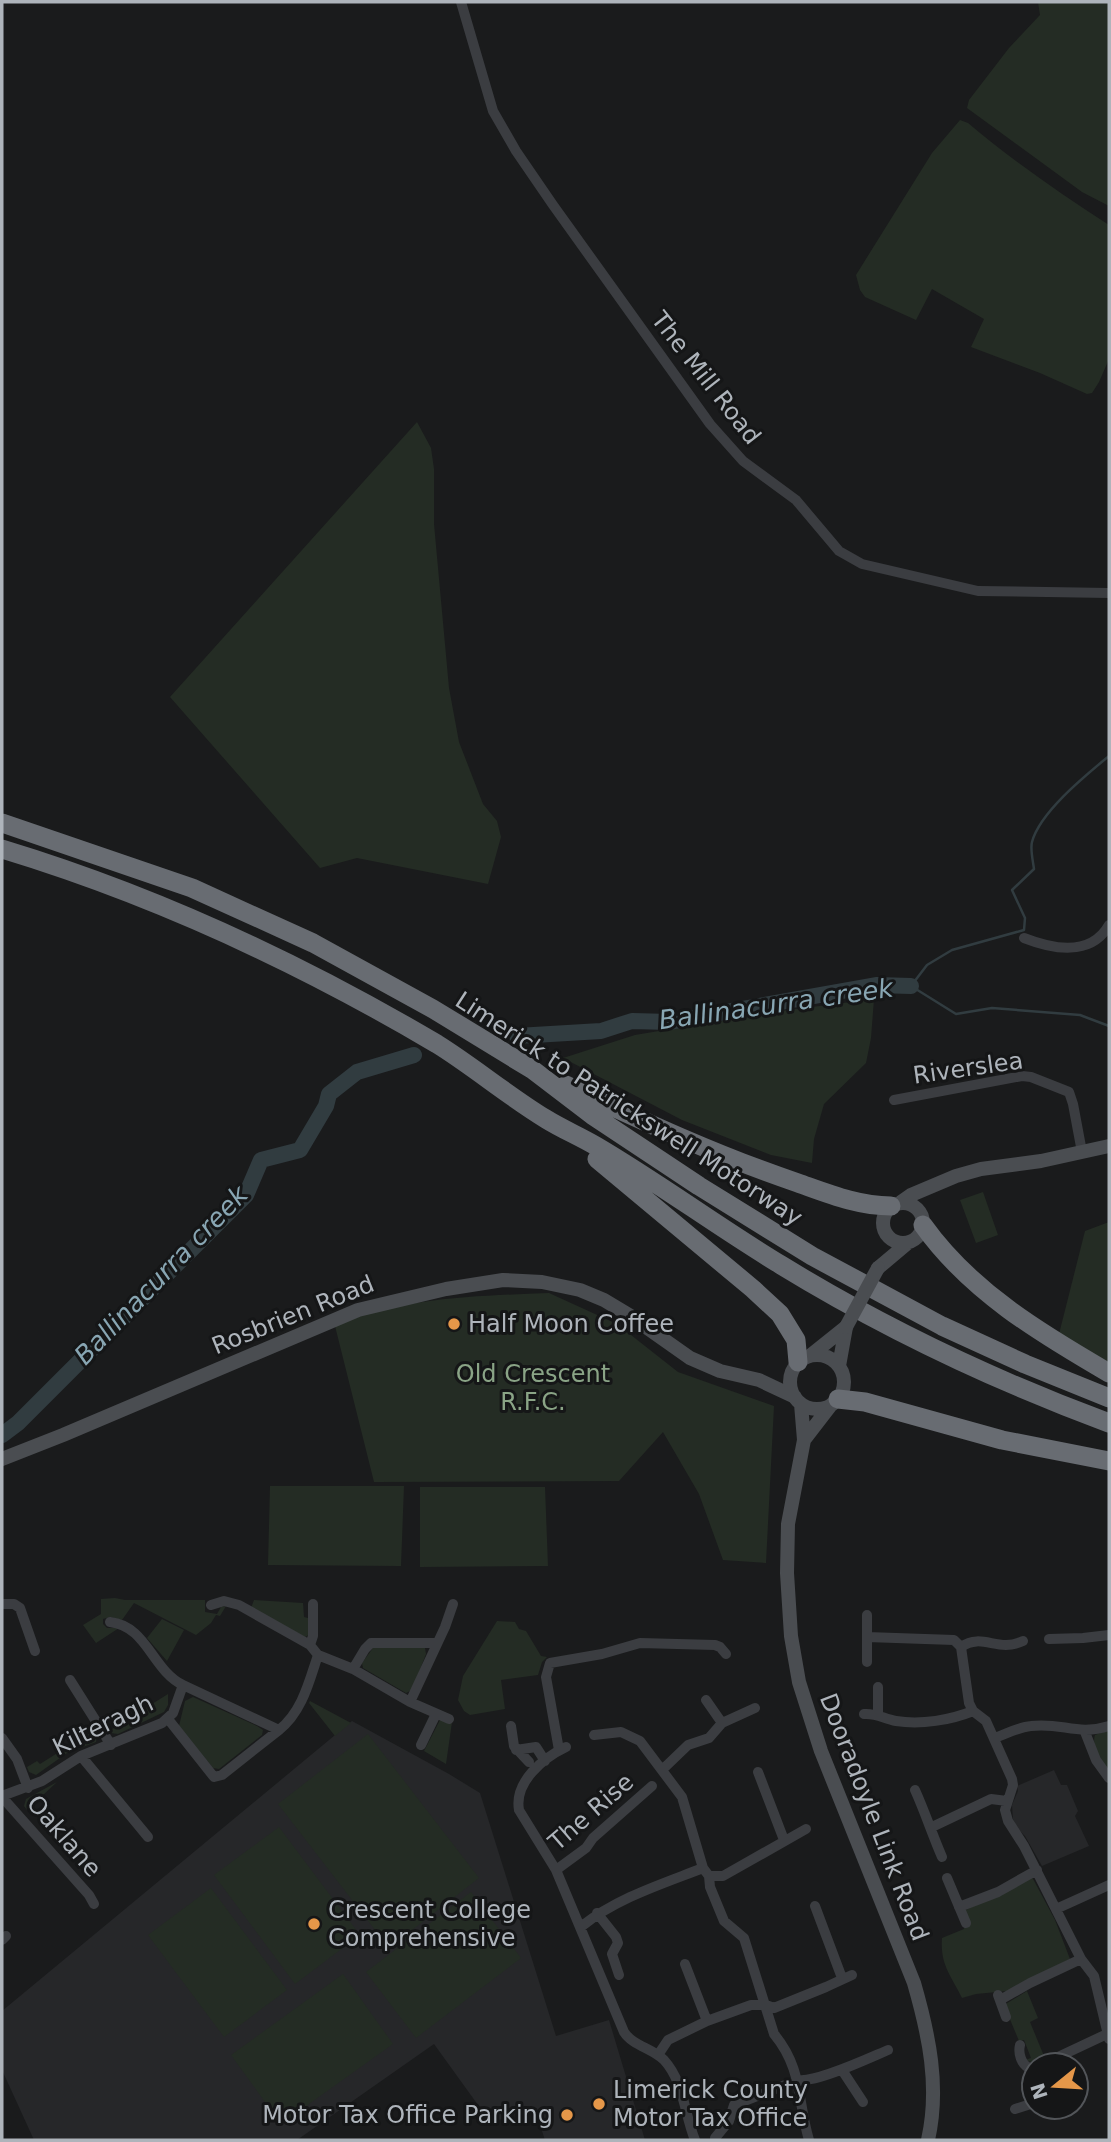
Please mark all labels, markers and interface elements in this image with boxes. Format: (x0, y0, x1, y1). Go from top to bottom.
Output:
street label: The Mill Road (645, 305, 767, 450)
water label: Ballinacurra creek (657, 973, 896, 1035)
street label: Limerick to Patrickswell Motorway (450, 986, 808, 1232)
street label: Riverslea (911, 1046, 1025, 1090)
water label: Ballinacurra creek (68, 1179, 254, 1370)
street label: Rosbrien Road (208, 1270, 378, 1360)
place label: Half Moon Coffee (468, 1310, 674, 1338)
marker: Half Moon Coffee (446, 1316, 462, 1332)
park label: Old Crescent R.F.C. (456, 1360, 610, 1416)
street label: Kilteragh (48, 1689, 158, 1761)
street label: Dooradoyle Link Road (814, 1689, 934, 1945)
street label: The Rise (542, 1768, 639, 1857)
street label: Oaklane (21, 1790, 107, 1882)
place label: Crescent College Comprehensive (328, 1896, 531, 1952)
marker: Crescent College Comprehensive (306, 1916, 322, 1932)
north arrow (1020, 2051, 1090, 2121)
place label: Limerick County Motor Tax Office (613, 2076, 808, 2132)
text: N (1026, 2080, 1052, 2102)
marker: Limerick County Motor Tax Office (591, 2096, 607, 2112)
place label: Motor Tax Office Parking (262, 2101, 553, 2129)
marker: Motor Tax Office Parking (559, 2107, 575, 2123)

